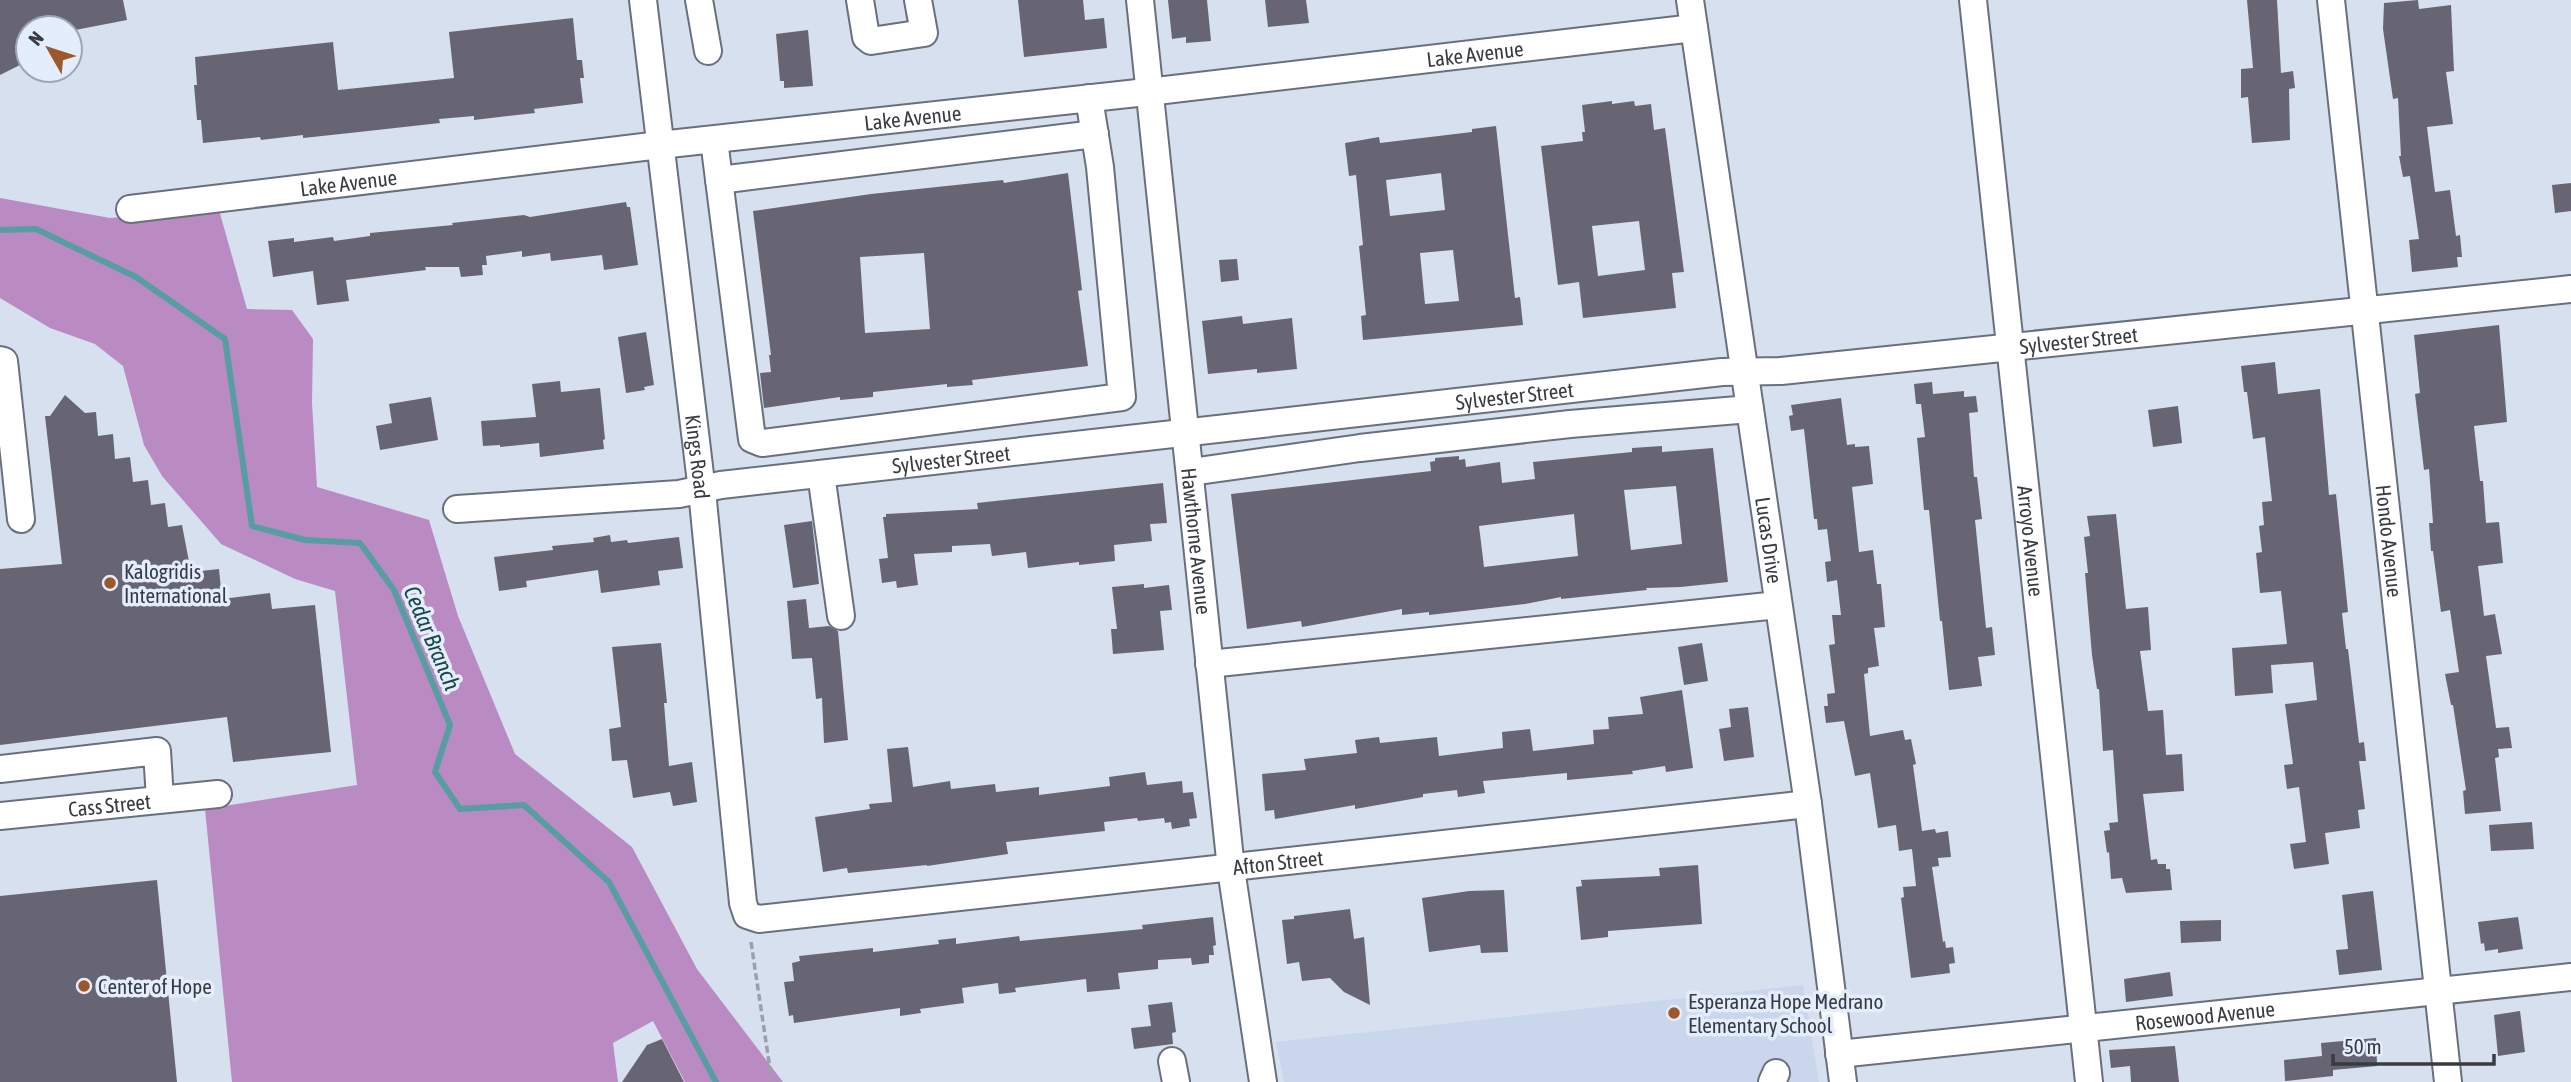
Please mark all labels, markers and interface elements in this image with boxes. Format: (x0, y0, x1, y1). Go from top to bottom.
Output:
north arrow (14, 14, 84, 84)
text: N (24, 27, 48, 50)
street label: Lake Avenue (1425, 36, 1525, 71)
street label: Lake Avenue (863, 100, 962, 135)
street label: Lake Avenue (299, 165, 398, 200)
street label: Sylvester Street (2018, 322, 2139, 358)
street label: Sylvester Street (1454, 377, 1575, 414)
street label: Kings Road (681, 413, 715, 500)
street label: Sylvester Street (891, 440, 1011, 478)
street label: Hawthorne Avenue (1177, 466, 1216, 616)
street label: Hondo Avenue (2371, 483, 2407, 598)
street label: Arroyo Avenue (2013, 484, 2049, 598)
street label: Lucas Drive (1751, 495, 1787, 585)
place label: Kalogridis International (124, 559, 228, 607)
marker: Kalogridis International (102, 575, 118, 591)
water label: Cedar Branch (398, 582, 466, 694)
street label: Cass Street (67, 789, 152, 821)
street label: Afton Street (1231, 845, 1325, 879)
place label: Center of Hope (98, 974, 212, 998)
marker: Center of Hope (76, 978, 92, 994)
place label: Esperanza Hope Medrano Elementary School (1688, 989, 1883, 1037)
street label: Rosewood Avenue (2134, 996, 2276, 1035)
marker: Esperanza Hope Medrano Elementary School (1666, 1005, 1682, 1021)
scale bar (2333, 1023, 2494, 1066)
text: 50 m (2344, 1034, 2382, 1058)

